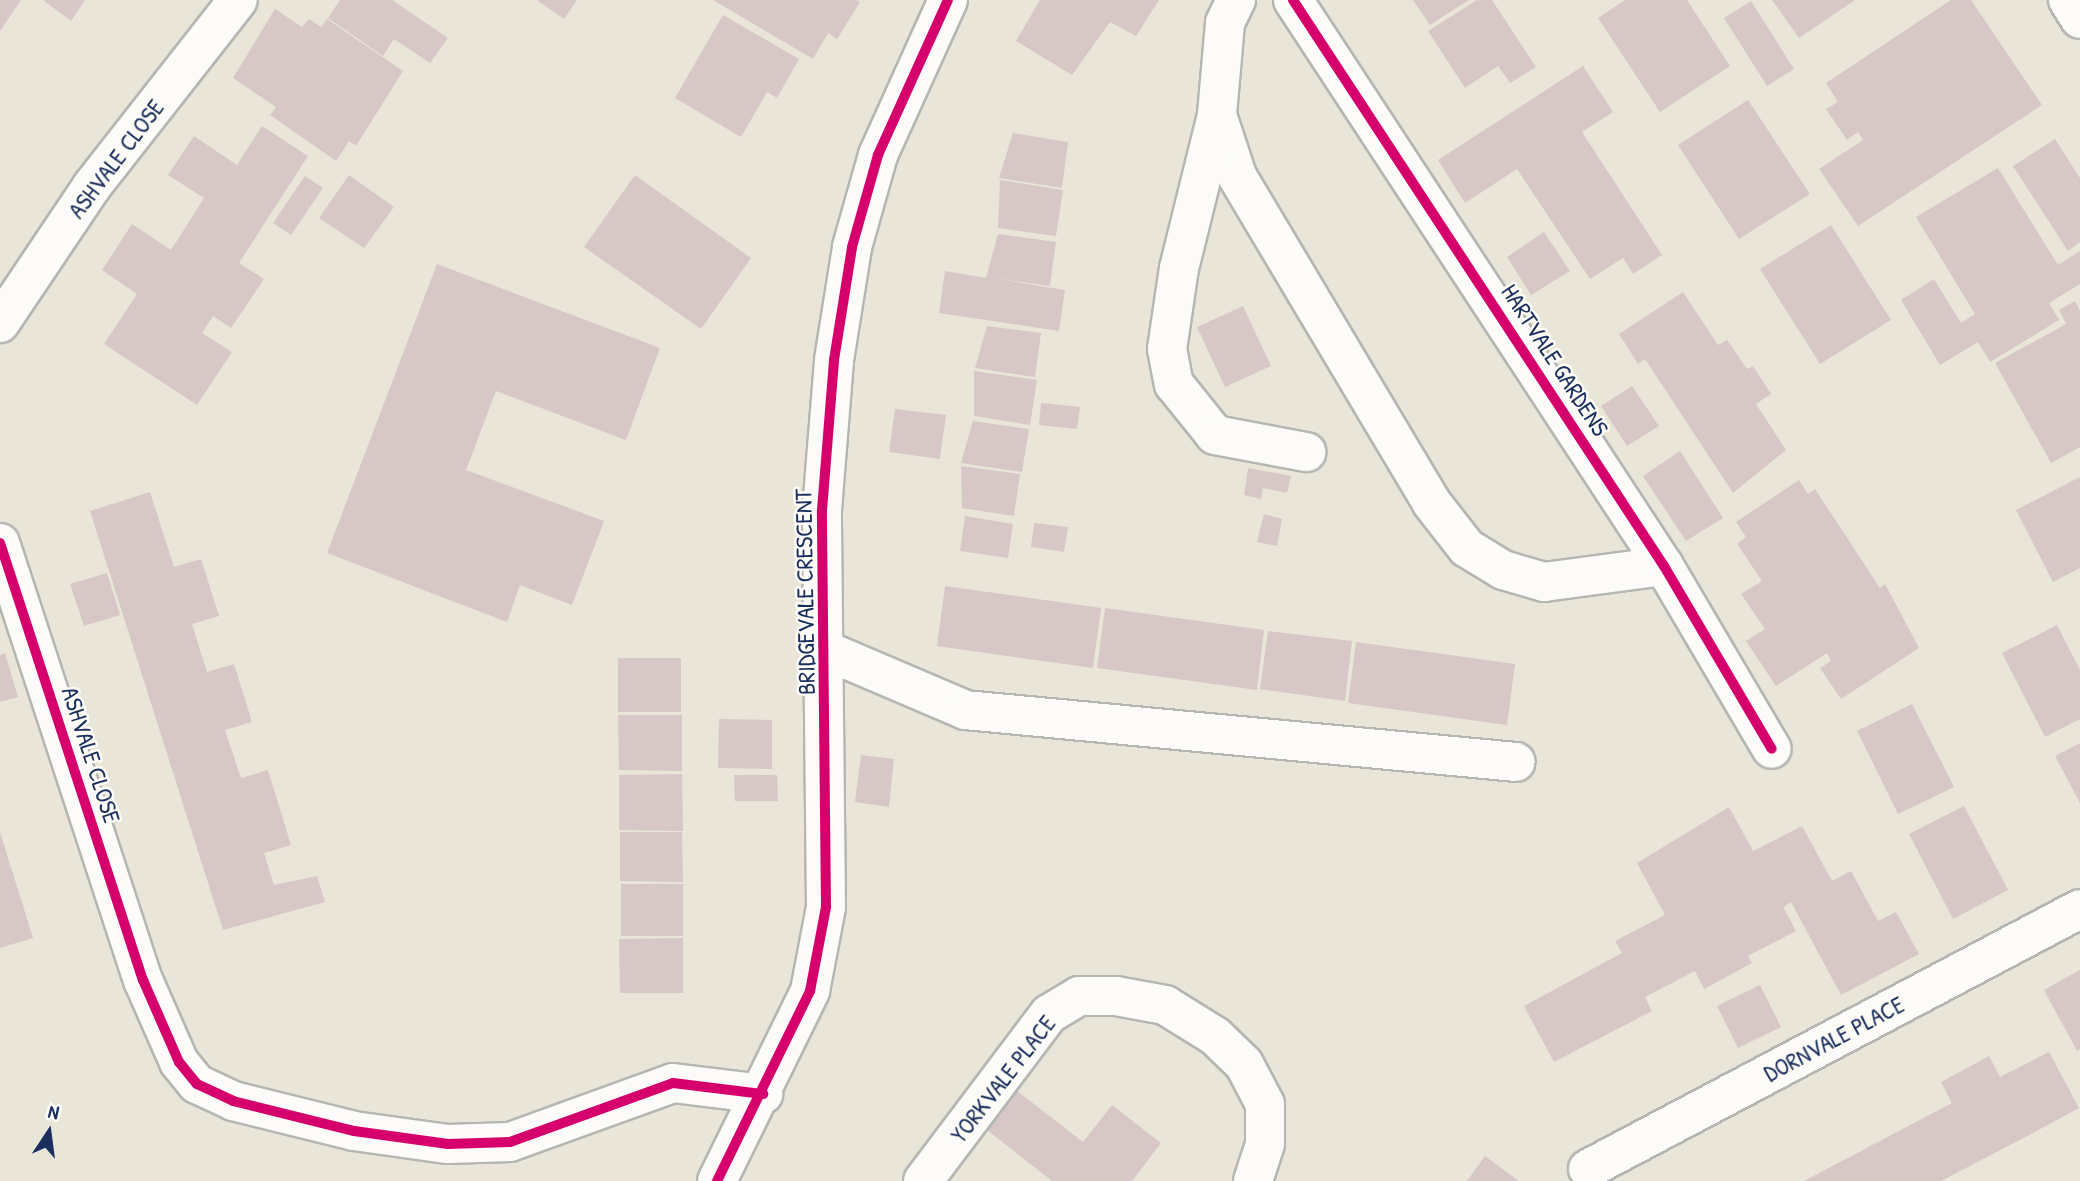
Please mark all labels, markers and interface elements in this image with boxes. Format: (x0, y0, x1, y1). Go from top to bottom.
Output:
street label: ASHVALE CLOSE (62, 94, 170, 224)
street label: HARTVALE GARDENS (1495, 279, 1615, 441)
street label: BRIDGEVALE CRESCENT (789, 489, 821, 695)
street label: ASHVALE CLOSE (55, 683, 127, 827)
street label: DORNVALE PLACE (1759, 990, 1909, 1088)
street label: YORKVALE PLACE (944, 1010, 1062, 1148)
north arrow (14, 1097, 84, 1167)
text: N (46, 1098, 62, 1125)

